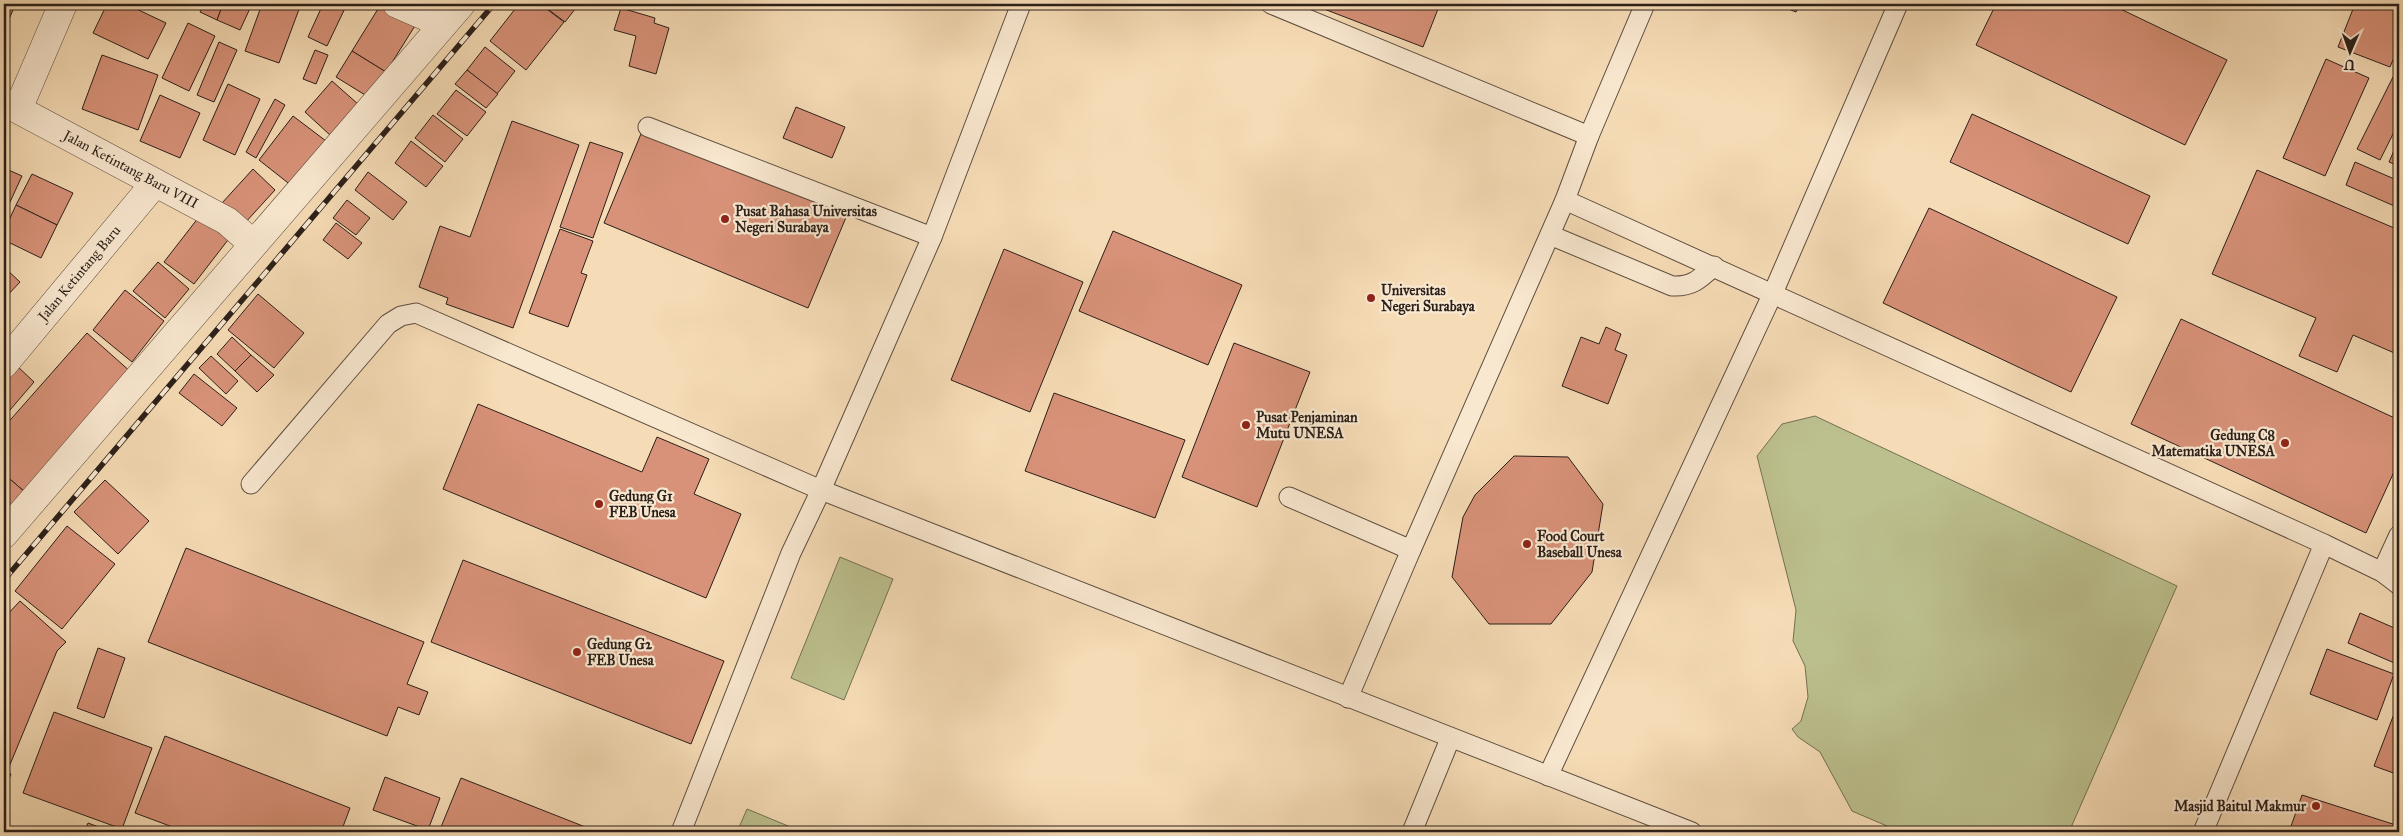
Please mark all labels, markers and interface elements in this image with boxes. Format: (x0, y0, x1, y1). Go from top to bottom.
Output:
north arrow (2326, 28, 2376, 78)
text: U (2343, 56, 2355, 73)
street label: Jalan Ketintang Baru VIII (58, 126, 201, 213)
place label: Pusat Bahasa Universitas Negeri Surabaya (735, 203, 877, 237)
marker: Pusat Bahasa Universitas Negeri Surabaya (719, 213, 731, 225)
street label: Jalan Ketintang Baru (33, 222, 125, 327)
place label: Universitas Negeri Surabaya (1381, 282, 1476, 316)
marker: Universitas Negeri Surabaya (1365, 292, 1377, 304)
place label: Pusat Penjaminan Mutu UNESA (1256, 409, 1358, 442)
marker: Pusat Penjaminan Mutu UNESA (1240, 419, 1252, 431)
place label: Gedung C8 Matematika UNESA (2152, 427, 2276, 460)
marker: Gedung C8 Matematika UNESA (2279, 437, 2291, 449)
place label: Gedung G1 FEB Unesa (609, 488, 677, 521)
marker: Gedung G1 FEB Unesa (593, 498, 605, 510)
place label: Food Court Baseball Unesa (1537, 528, 1623, 561)
marker: Food Court Baseball Unesa (1521, 538, 1533, 550)
place label: Gedung G2 FEB Unesa (587, 636, 655, 669)
marker: Gedung G2 FEB Unesa (571, 646, 583, 658)
place label: Masjid Baitul Makmur (2174, 798, 2307, 816)
marker: Masjid Baitul Makmur (2310, 800, 2322, 812)

